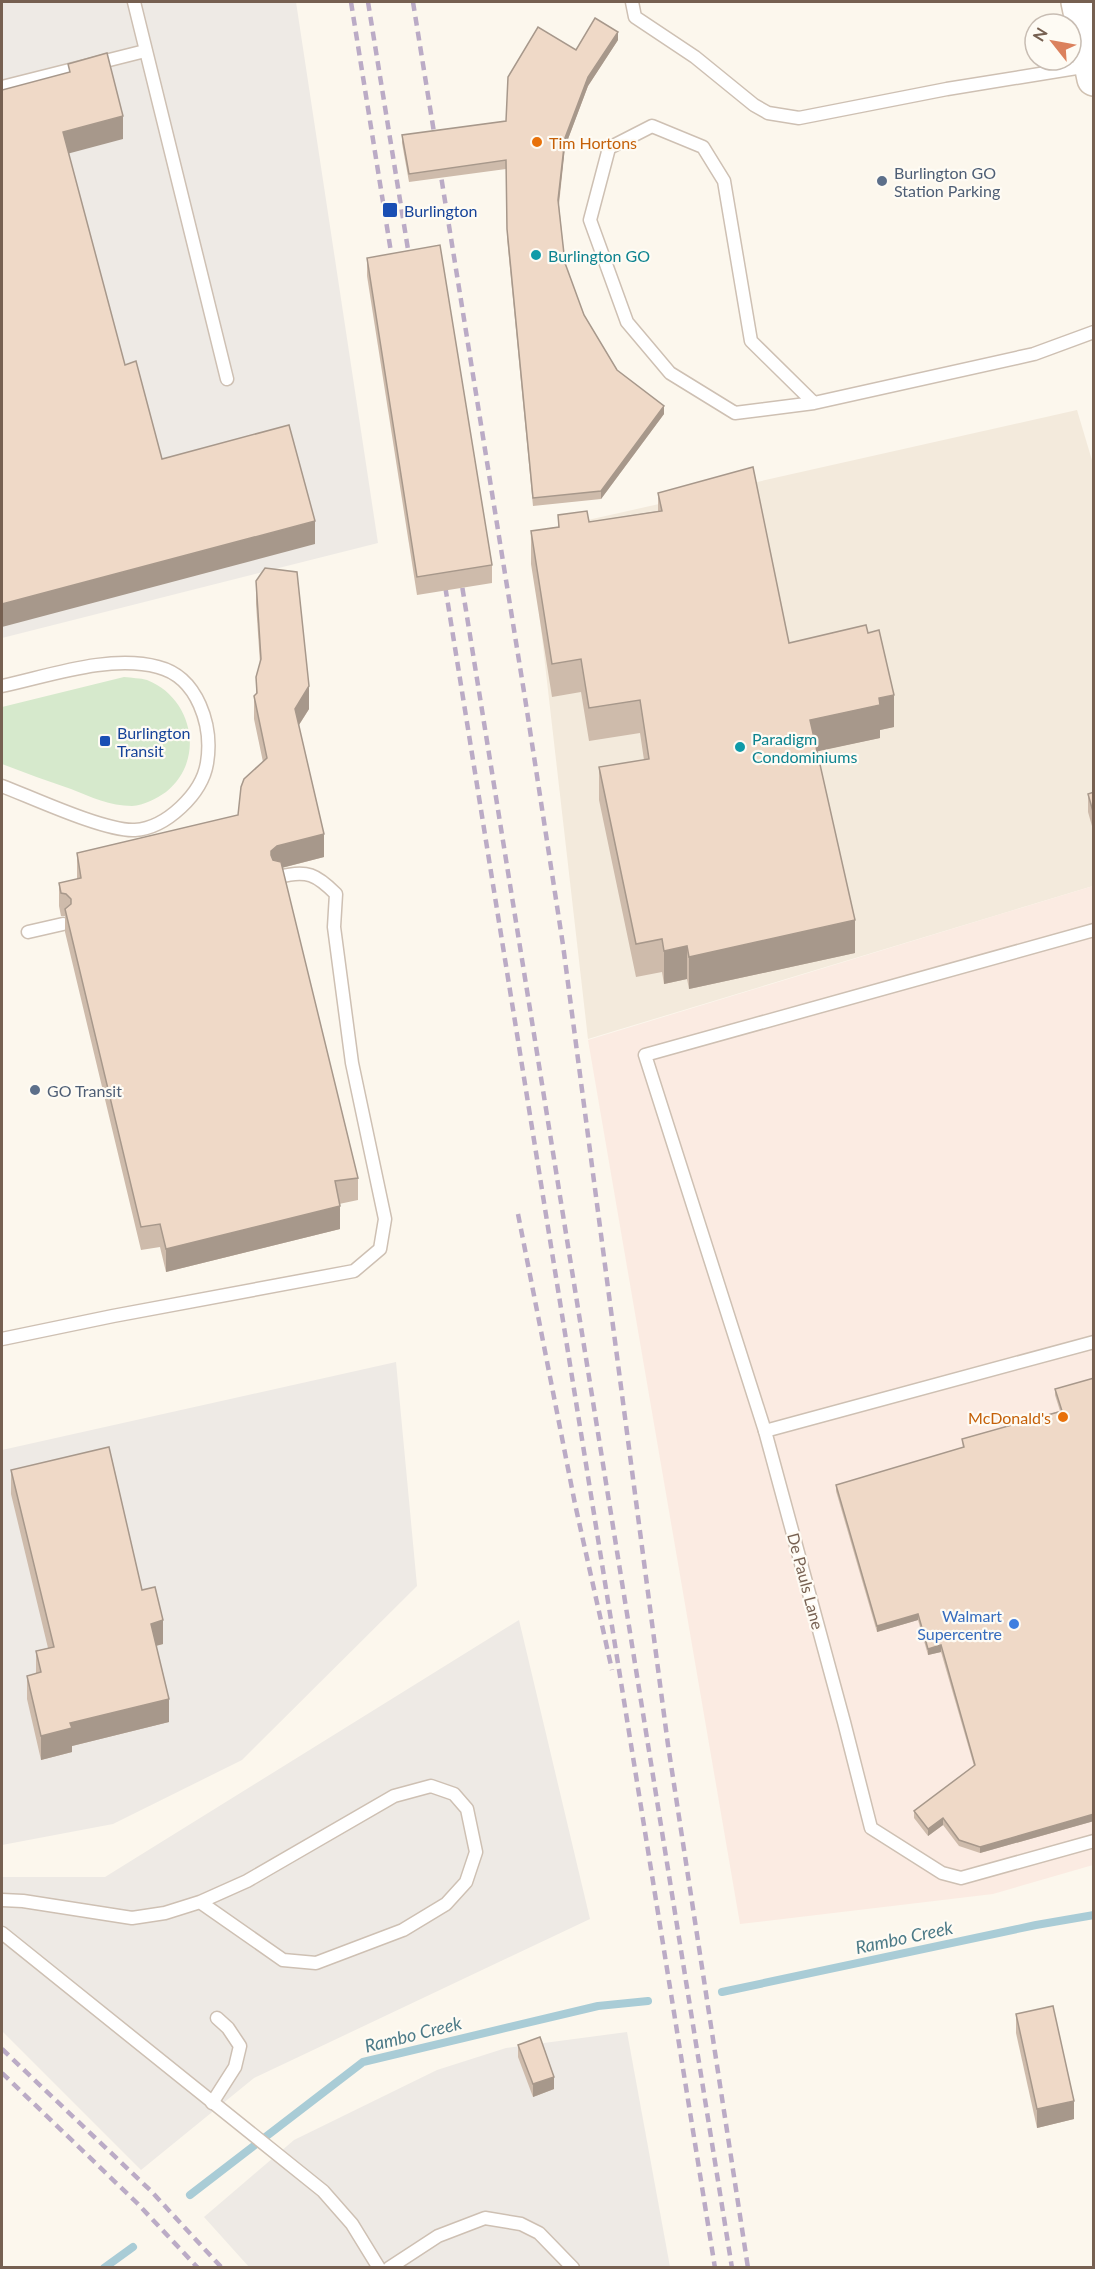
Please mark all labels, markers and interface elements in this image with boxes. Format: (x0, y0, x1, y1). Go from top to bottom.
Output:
north arrow (1023, 12, 1083, 72)
text: N (1028, 24, 1051, 44)
place label: Tim Hortons (549, 133, 637, 152)
marker: Tim Hortons (530, 135, 544, 149)
place label: Burlington GO Station Parking (894, 163, 1000, 200)
marker: Burlington GO Station Parking (875, 174, 889, 188)
marker: Burlington (381, 201, 399, 219)
place label: Burlington (404, 201, 477, 220)
place label: Burlington GO (548, 246, 650, 265)
marker: Burlington GO (529, 248, 543, 262)
place label: Burlington Transit (117, 723, 190, 760)
place label: Paradigm Condominiums (752, 729, 857, 766)
marker: Burlington Transit (98, 734, 112, 748)
marker: Paradigm Condominiums (733, 740, 747, 754)
place label: GO Transit (47, 1081, 122, 1100)
marker: GO Transit (28, 1083, 42, 1097)
place label: McDonald's (968, 1408, 1051, 1427)
marker: McDonald's (1056, 1410, 1070, 1424)
street label: De Pauls Lane (784, 1531, 828, 1631)
place label: Walmart Supercentre (917, 1606, 1002, 1643)
marker: Walmart Supercentre (1007, 1617, 1021, 1631)
water label: Rambo Creek (853, 1916, 955, 1958)
water label: Rambo Creek (362, 2011, 464, 2057)

